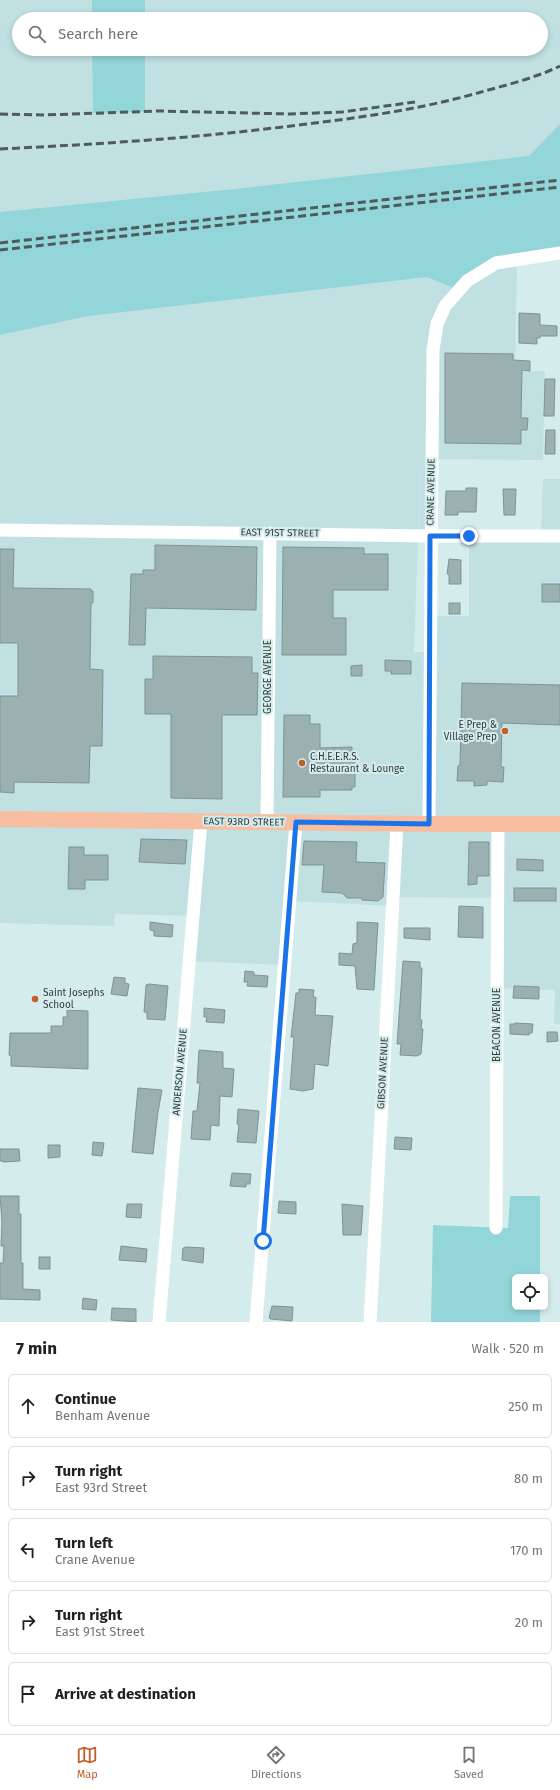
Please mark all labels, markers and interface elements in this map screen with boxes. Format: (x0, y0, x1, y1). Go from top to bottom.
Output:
search box (12, 12, 548, 56)
icon: search (26, 23, 48, 45)
text: Search here (58, 25, 138, 43)
street label: CRANE AVENUE (424, 458, 438, 526)
street label: EAST 91ST STREET (240, 526, 320, 540)
route end (460, 527, 478, 545)
street label: GEORGE AVENUE (262, 640, 274, 714)
place label: E Prep & Village Prep (444, 719, 497, 743)
marker: E Prep & Village Prep (500, 726, 510, 736)
place label: C.H.E.E.R.S. Restaurant & Lounge (310, 751, 405, 775)
marker: C.H.E.E.R.S. Restaurant & Lounge (297, 758, 307, 768)
street label: EAST 93RD STREET (203, 815, 286, 829)
place label: Saint Josephs School (43, 987, 105, 1011)
street label: BEACON AVENUE (491, 988, 503, 1062)
marker: Saint Josephs School (30, 994, 40, 1004)
street label: ANDERSON AVENUE (170, 1028, 190, 1116)
street label: GIBSON AVENUE (375, 1037, 391, 1109)
route start (254, 1232, 272, 1250)
map controls (512, 1274, 548, 1310)
button: locate (512, 1274, 548, 1310)
text: 7 min (16, 1338, 57, 1359)
text: Walk · 520 m (472, 1341, 544, 1356)
text: Continue (55, 1390, 116, 1408)
icon: ahead (17, 1395, 39, 1417)
text: 250 m (508, 1399, 543, 1414)
text: Benham Avenue (55, 1408, 150, 1423)
text: Turn right (55, 1462, 122, 1480)
icon: right (17, 1467, 39, 1489)
text: 80 m (514, 1471, 543, 1486)
text: East 93rd Street (55, 1480, 147, 1495)
text: Turn left (55, 1534, 113, 1552)
icon: left (17, 1539, 39, 1561)
text: 170 m (510, 1543, 543, 1558)
text: Crane Avenue (55, 1552, 135, 1567)
text: Turn right (55, 1606, 122, 1624)
icon: right (17, 1611, 39, 1633)
text: 20 m (515, 1615, 543, 1630)
text: East 91st Street (55, 1624, 145, 1639)
icon: arrive (17, 1683, 39, 1705)
text: Arrive at destination (55, 1685, 196, 1703)
tab: Map (76, 1744, 98, 1781)
tab: Directions (251, 1744, 301, 1781)
tab: Saved (454, 1744, 484, 1781)

